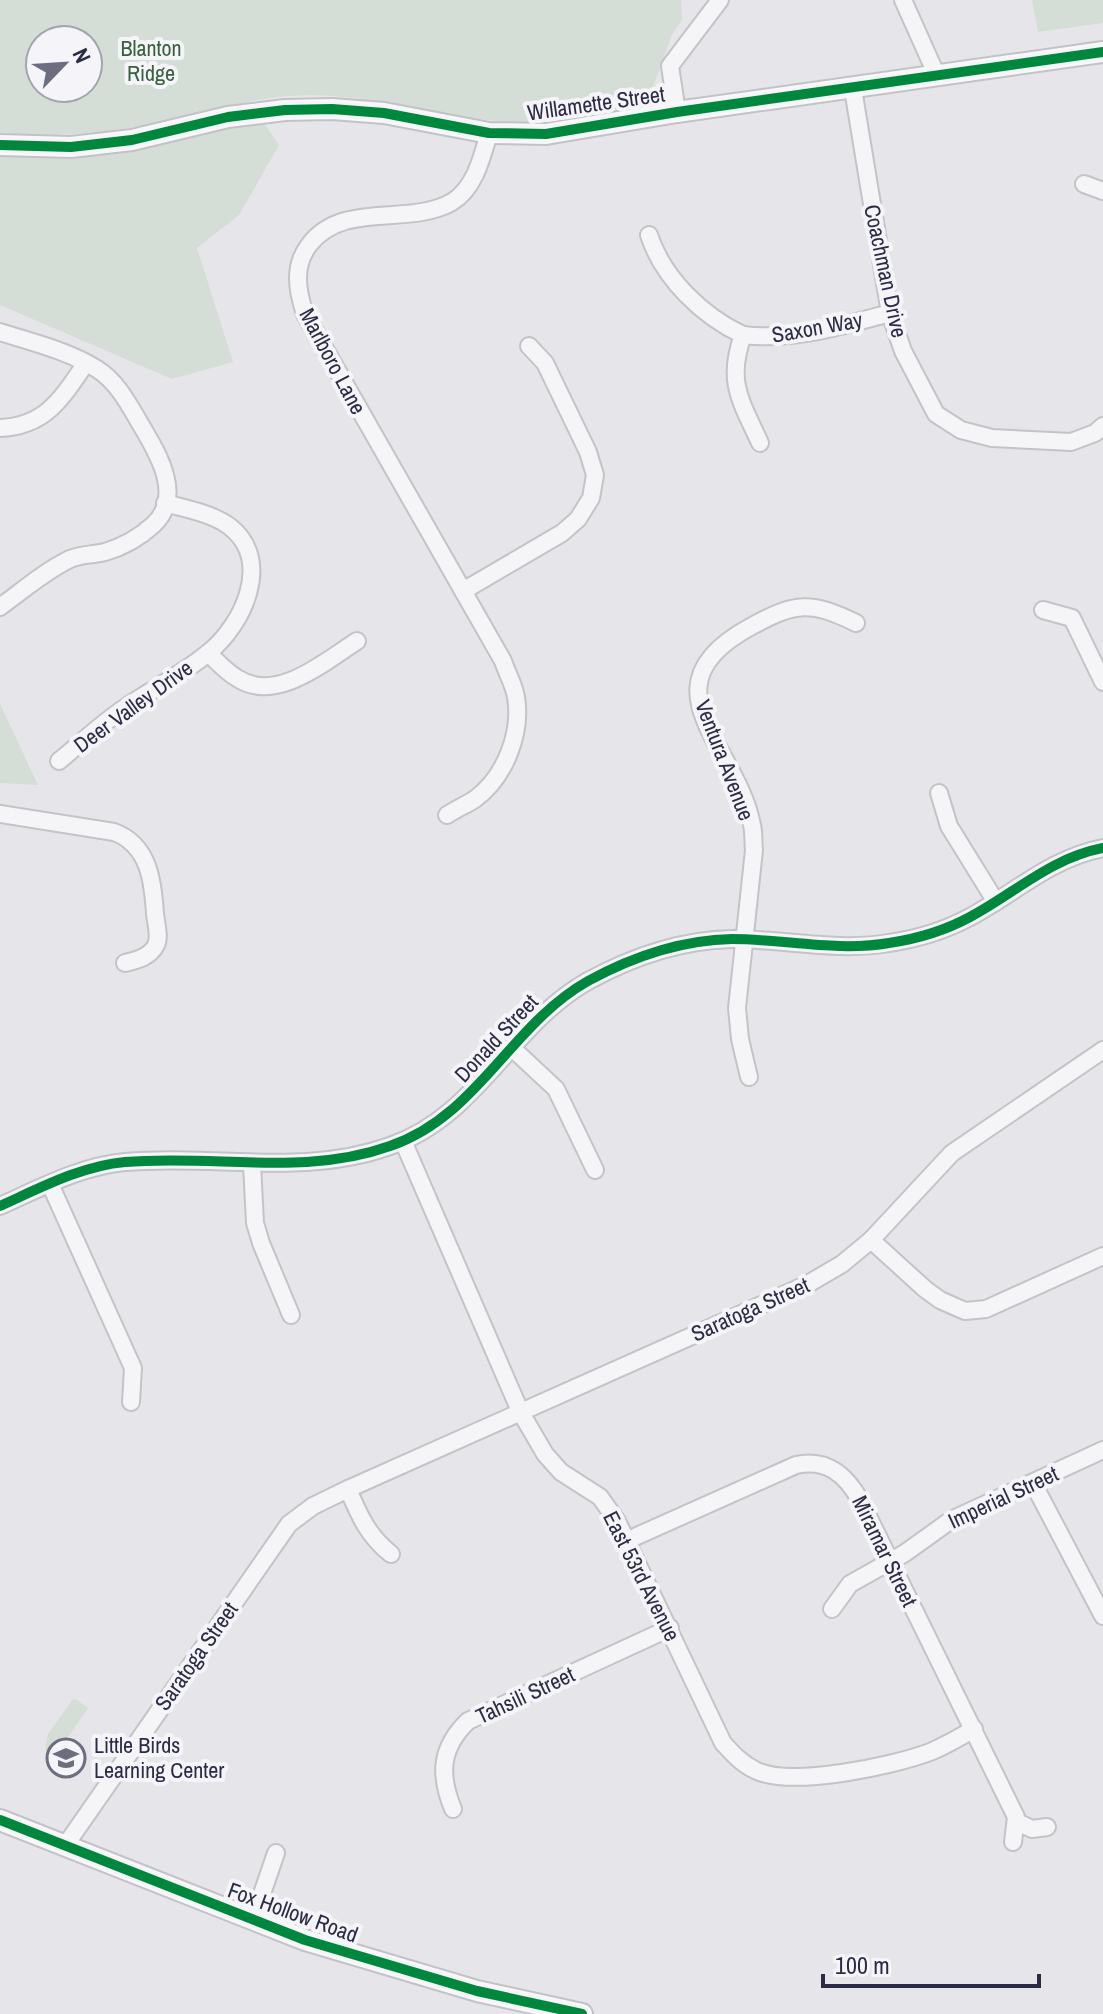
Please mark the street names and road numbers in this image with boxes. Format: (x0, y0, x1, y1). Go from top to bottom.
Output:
street label: Willamette Street (525, 79, 667, 127)
street label: Coachman Drive (857, 202, 915, 340)
street label: Marlboro Lane (292, 303, 374, 419)
street label: Saxon Way (769, 304, 865, 350)
street label: Deer Valley Drive (68, 653, 198, 759)
street label: Ventura Avenue (688, 695, 762, 825)
street label: Donald Street (447, 987, 545, 1089)
street label: Saratoga Street (686, 1270, 814, 1348)
street label: Imperial Street (943, 1458, 1063, 1536)
street label: Miramar Street (845, 1490, 925, 1612)
street label: East 53rd Avenue (596, 1506, 688, 1646)
street label: Saratoga Street (147, 1596, 245, 1716)
street label: Tahsili Street (471, 1659, 579, 1731)
street label: Fox Hollow Road (224, 1875, 362, 1949)

